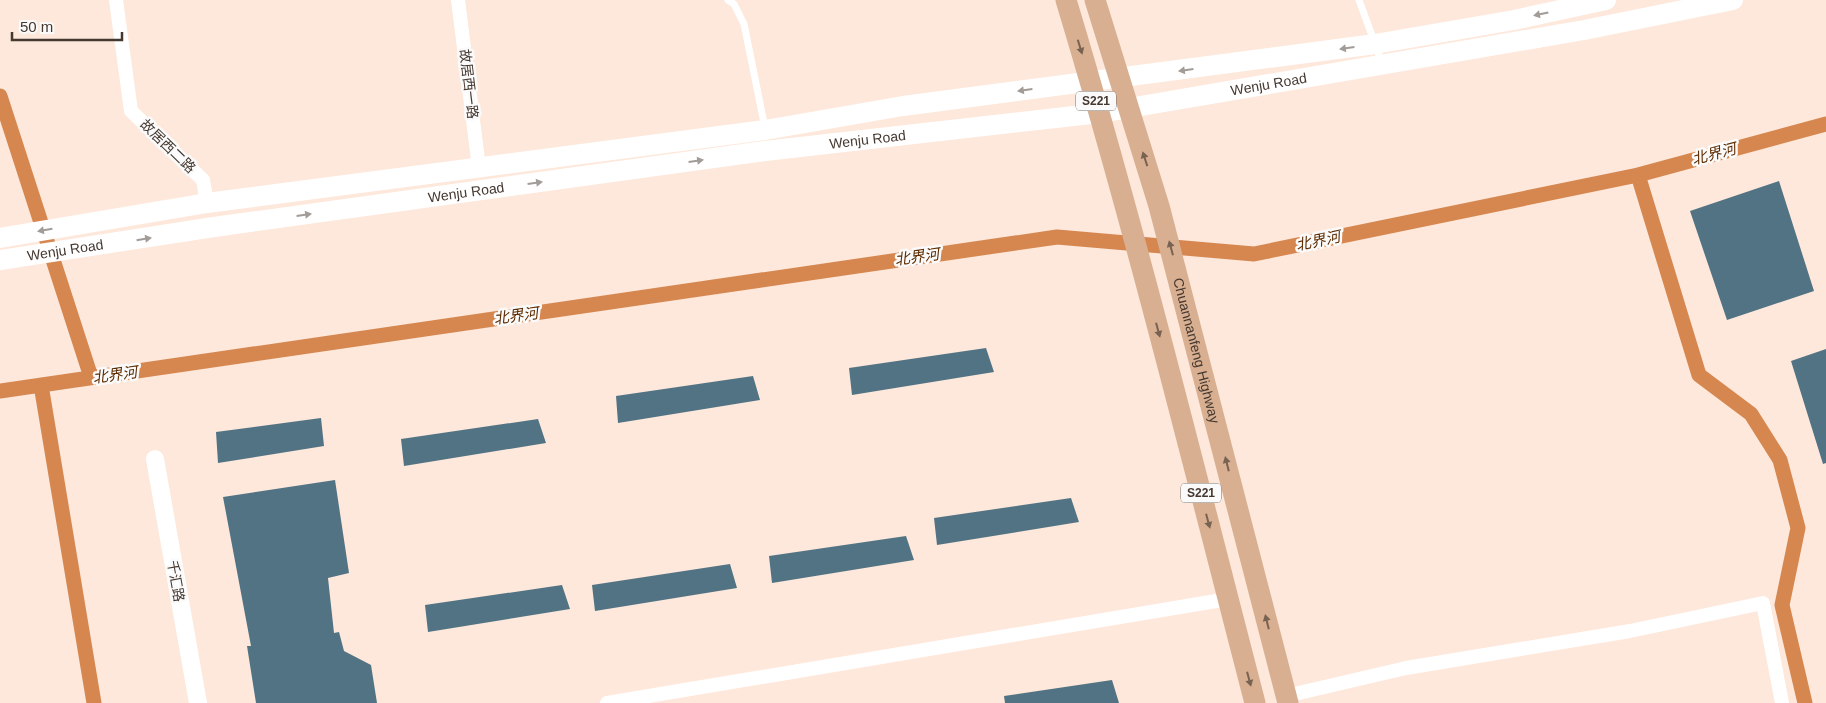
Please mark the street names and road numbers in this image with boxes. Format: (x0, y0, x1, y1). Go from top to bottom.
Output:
street label: 故居西一路 (457, 48, 481, 120)
street label: Wenju Road (1229, 70, 1308, 98)
road number: S221 (1076, 92, 1116, 110)
street label: 故居西二路 (137, 116, 199, 176)
street label: Wenju Road (828, 127, 907, 152)
street label: Wenju Road (427, 179, 505, 205)
street label: Wenju Road (26, 236, 104, 264)
street label: Chuannanfeng Highway (1170, 276, 1223, 425)
road number: S221 (1181, 483, 1221, 502)
street label: 千汇路 (164, 559, 188, 603)

